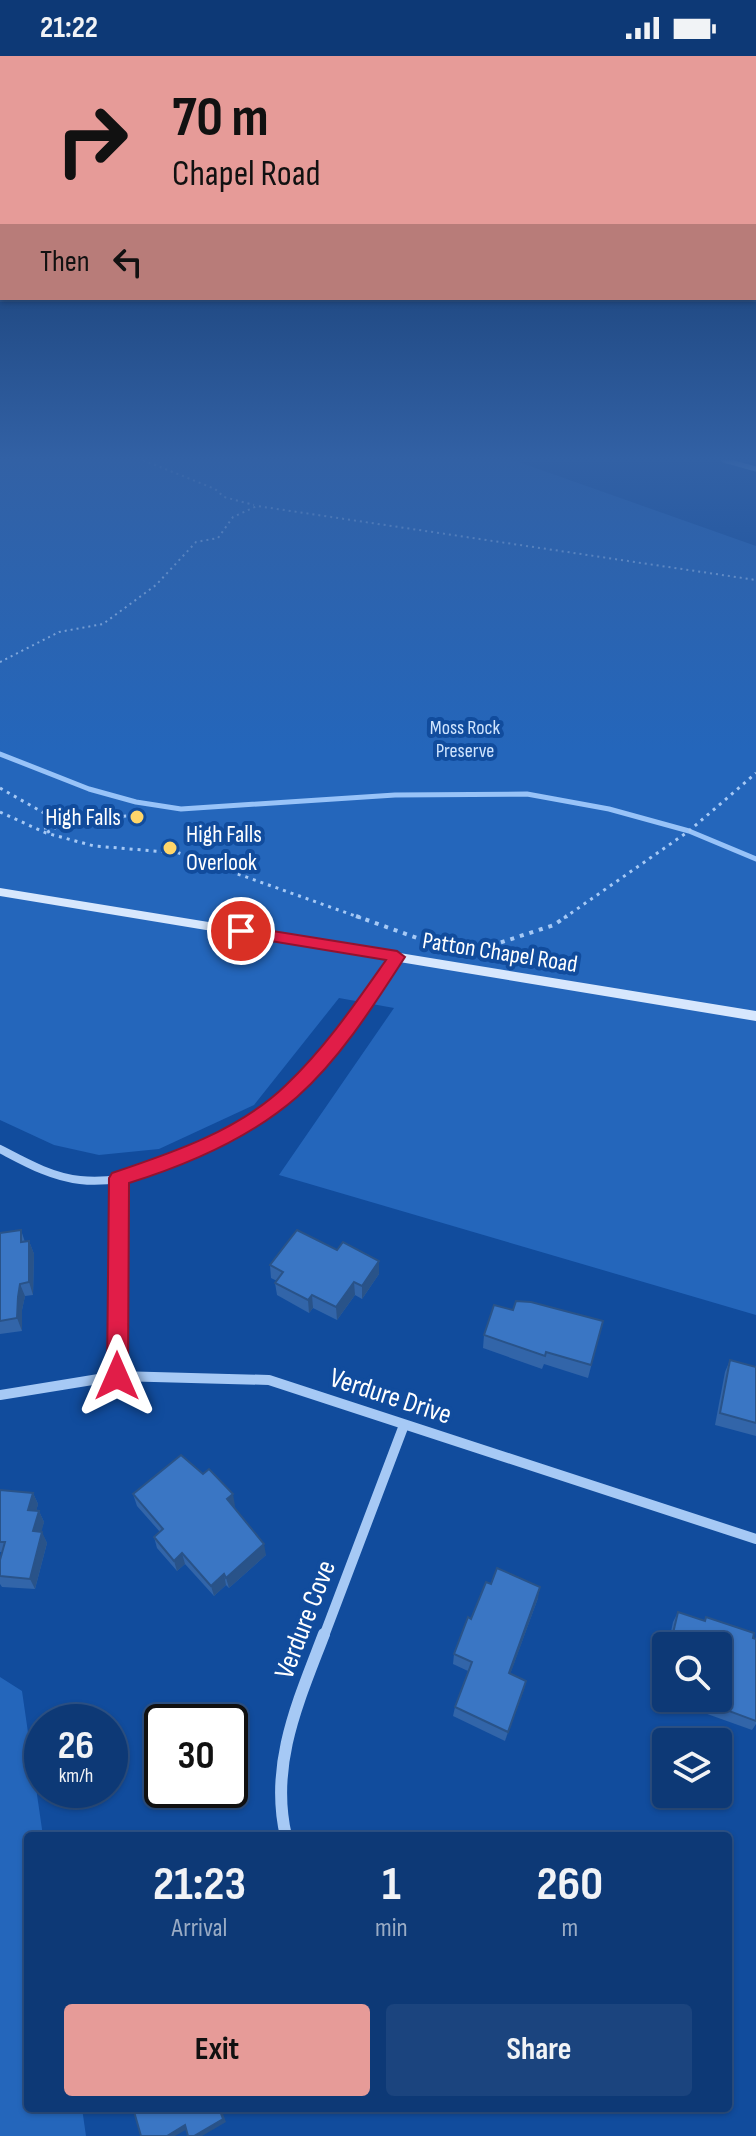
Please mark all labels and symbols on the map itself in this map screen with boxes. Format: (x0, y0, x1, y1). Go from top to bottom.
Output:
park label: Moss Rock Preserve (430, 716, 501, 763)
place label: High Falls (45, 803, 121, 832)
marker: High Falls (128, 808, 146, 826)
place label: High Falls Overlook (186, 820, 262, 877)
marker: High Falls Overlook (161, 839, 179, 857)
pin (207, 897, 275, 965)
street label: Patton Chapel Road (420, 926, 579, 979)
position arrow (75, 1334, 159, 1418)
street label: Verdure Drive (325, 1361, 456, 1432)
street label: Verdure Cove (268, 1556, 343, 1683)
speed limit sign: 30 (144, 1704, 248, 1808)

